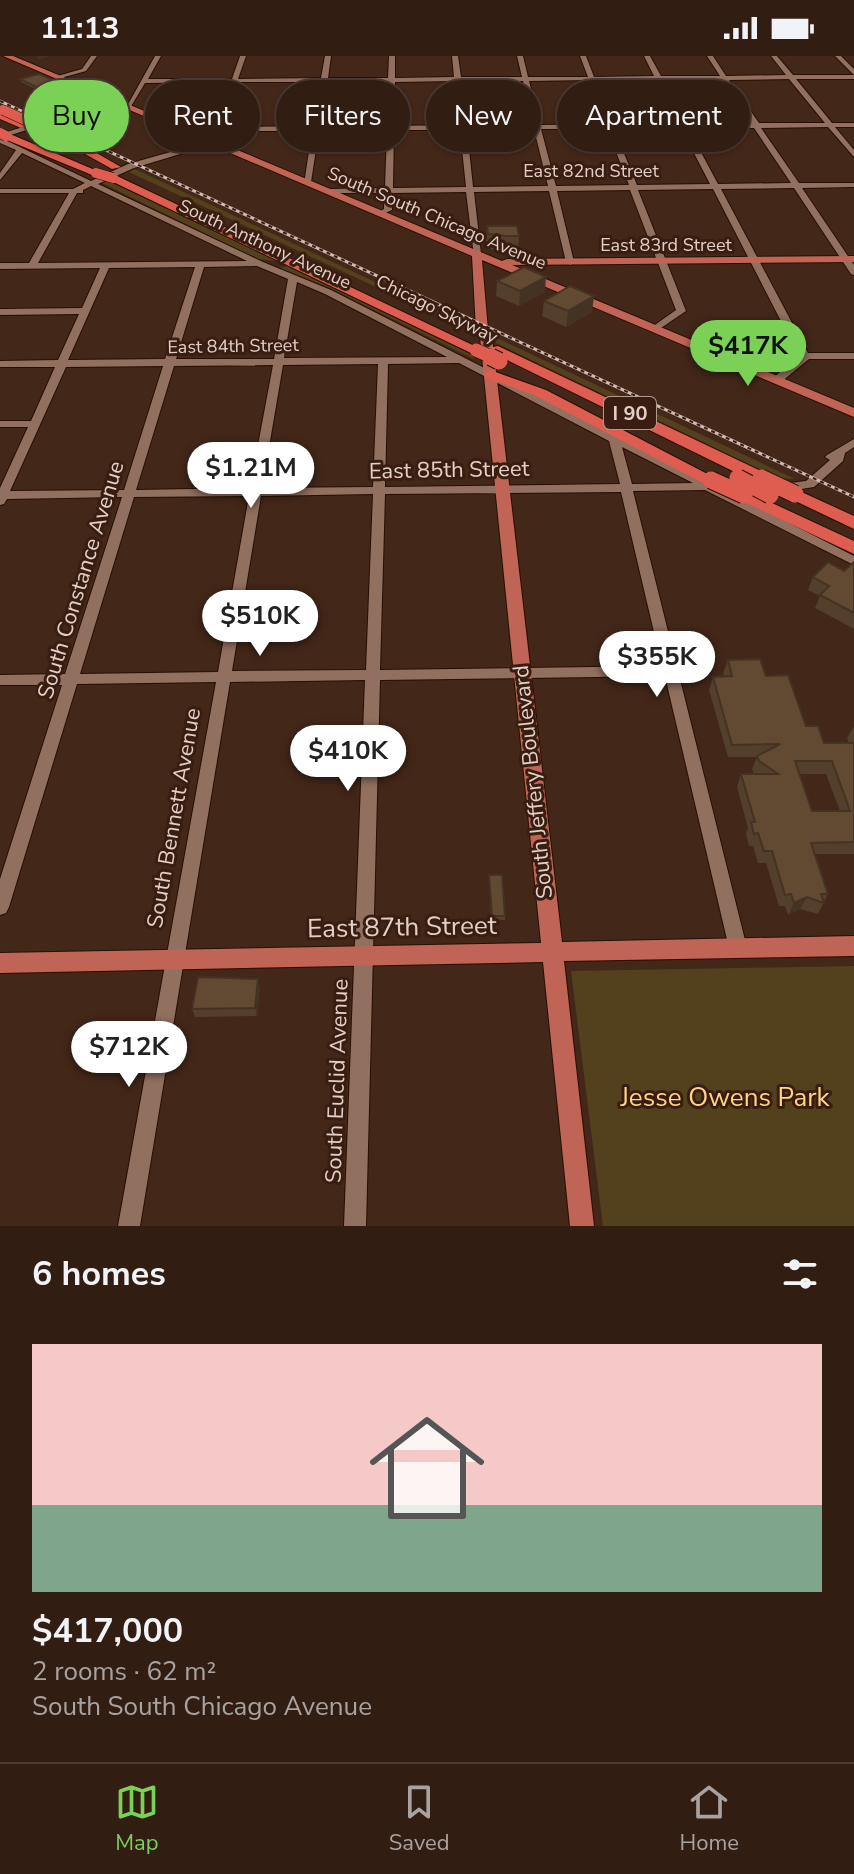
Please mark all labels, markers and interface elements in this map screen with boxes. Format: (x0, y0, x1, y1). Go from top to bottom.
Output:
text: 11:13 (40, 8, 119, 49)
chip: Buy (24, 80, 129, 152)
chip: Rent (145, 80, 260, 152)
chip: Filters (276, 80, 410, 152)
chip: New (426, 80, 541, 152)
chip: Apartment (557, 80, 750, 152)
street label: East 82nd Street (523, 159, 659, 183)
street label: South South Chicago Avenue (324, 161, 550, 275)
street label: South Anthony Avenue (175, 194, 355, 294)
street label: East 83rd Street (600, 233, 732, 257)
street label: Chicago Skyway (372, 269, 502, 349)
pin: $417K (692, 320, 804, 388)
text: $417K (708, 328, 788, 363)
street label: East 84th Street (167, 333, 300, 359)
road number: I 90 (604, 397, 656, 429)
pin: $1.21M (186, 442, 316, 510)
text: $1.21M (205, 450, 297, 485)
street label: East 85th Street (369, 454, 530, 486)
street label: South Constance Avenue (31, 457, 131, 703)
pin: $510K (204, 590, 316, 658)
text: $510K (220, 598, 300, 633)
pin: $355K (601, 631, 713, 699)
text: $355K (617, 639, 697, 674)
street label: South Jeffery Boulevard (506, 664, 560, 900)
street label: South Bennett Avenue (140, 706, 208, 930)
pin: $410K (292, 725, 404, 793)
text: $410K (308, 733, 388, 768)
street label: East 87th Street (307, 908, 498, 946)
street label: South Euclid Avenue (318, 978, 356, 1184)
pin: $712K (73, 1021, 185, 1089)
text: $712K (89, 1029, 169, 1064)
park label: Jesse Owens Park (619, 1080, 831, 1115)
text: 6 homes (32, 1251, 166, 1297)
icon: filters (778, 1252, 822, 1296)
icon: home (355, 1396, 499, 1540)
text: $417,000 (32, 1608, 183, 1654)
text: 2 rooms · 62 m² (32, 1654, 216, 1689)
text: South South Chicago Avenue (32, 1689, 372, 1724)
tab: Map (115, 1780, 159, 1858)
tab: Saved (389, 1780, 450, 1858)
tab: Home (680, 1780, 739, 1858)

